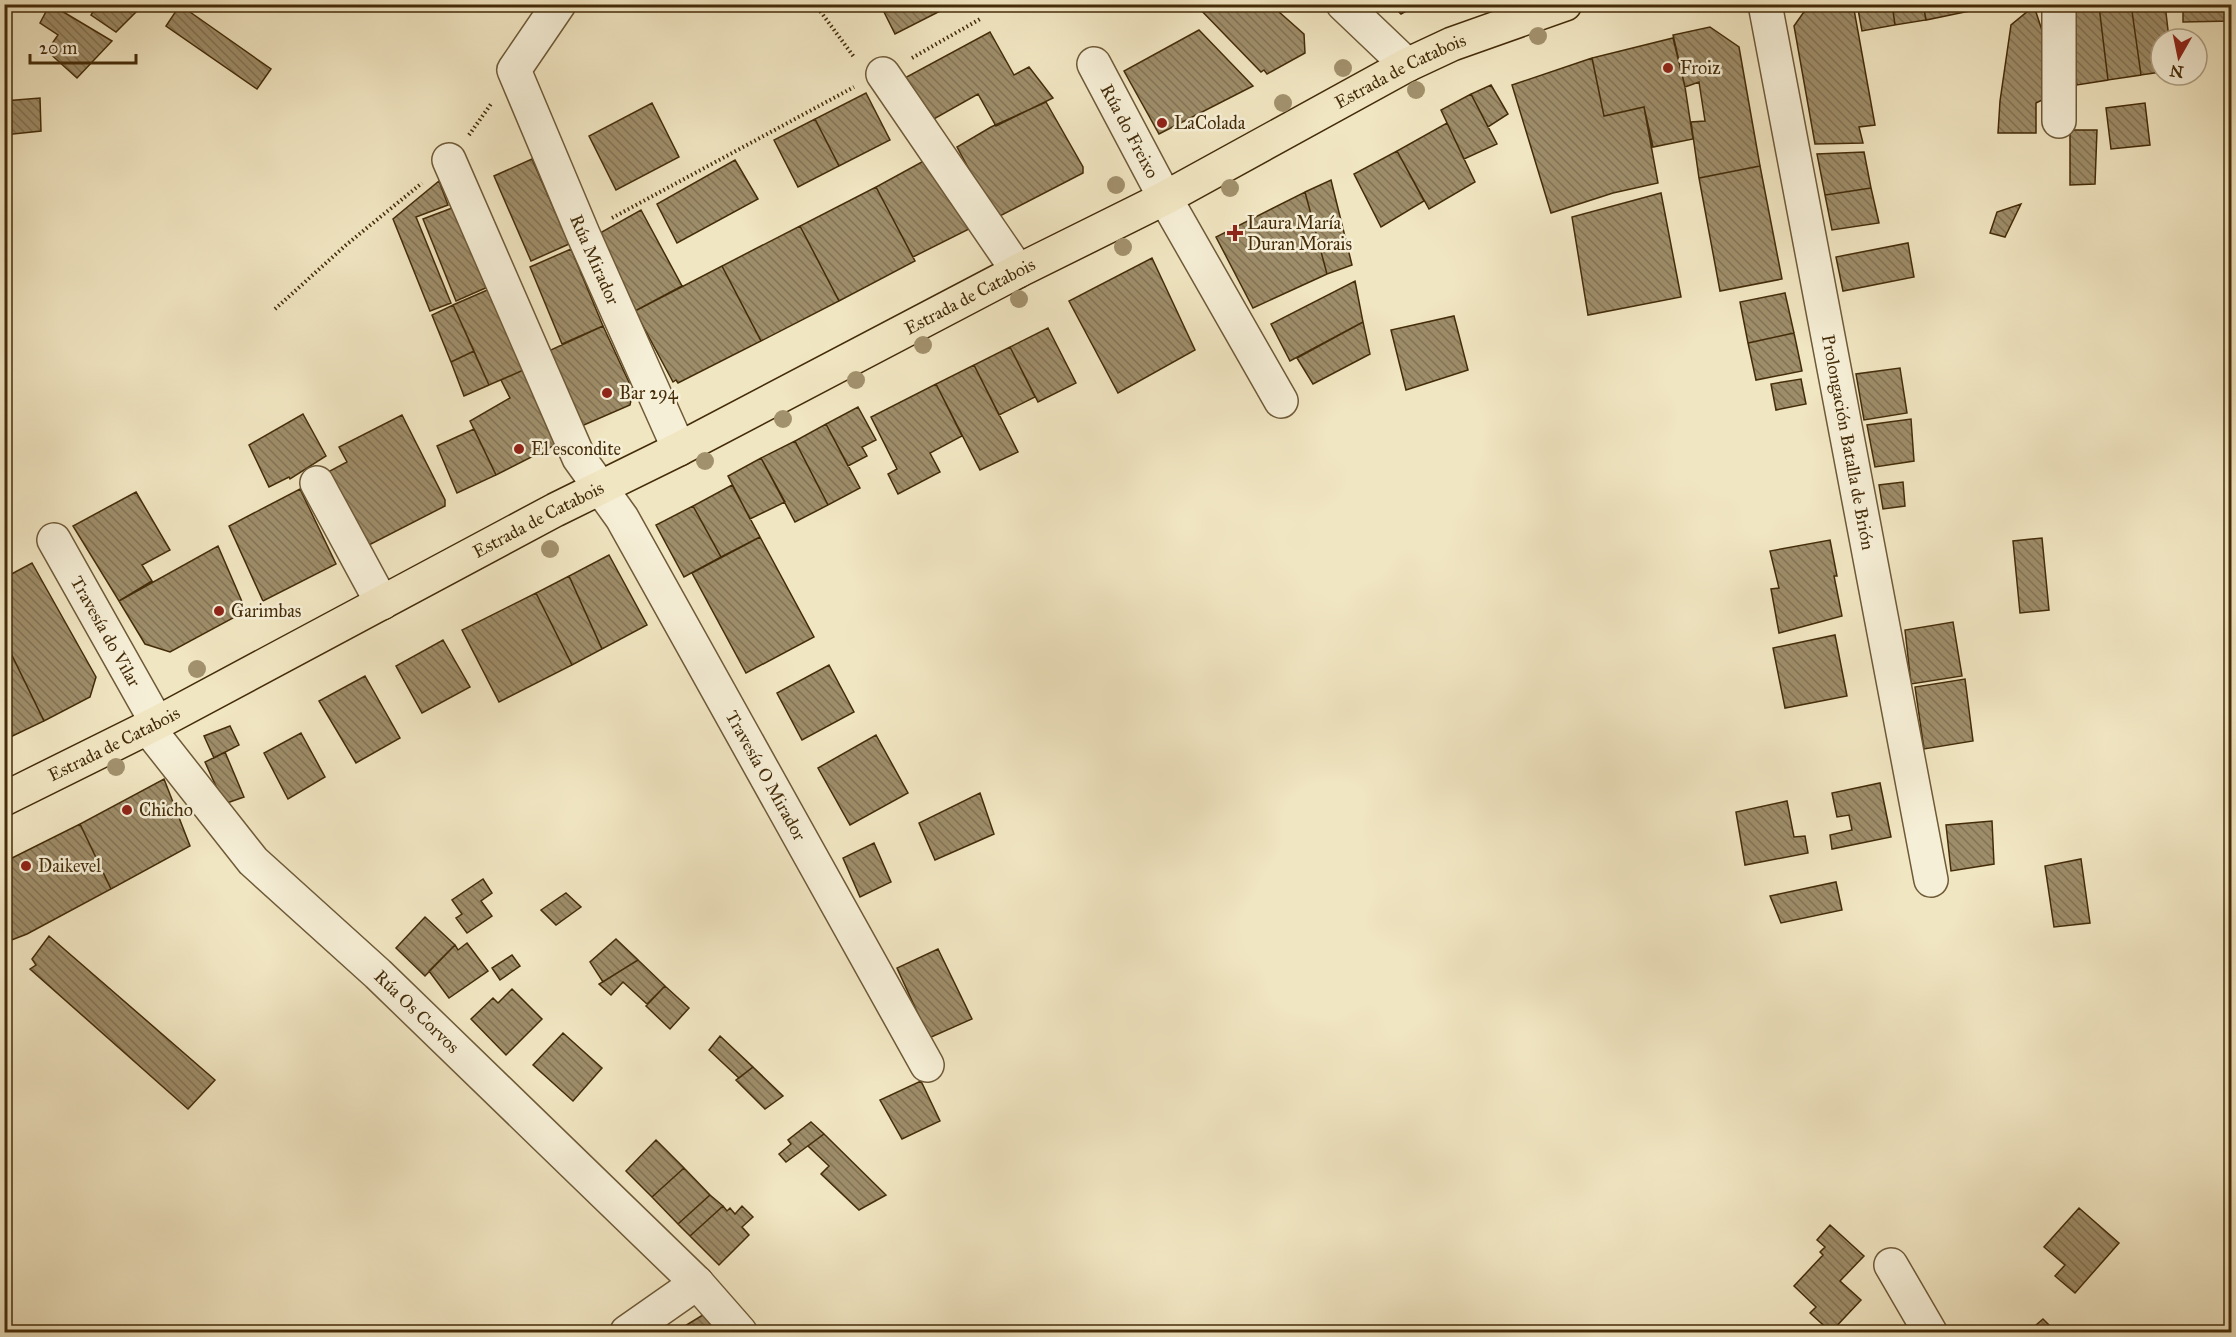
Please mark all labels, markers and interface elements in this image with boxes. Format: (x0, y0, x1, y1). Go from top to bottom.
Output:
scale bar (30, 27, 136, 65)
north arrow (2149, 27, 2209, 87)
street label: Estrada de Catabois (1331, 29, 1469, 114)
text: 20 m (39, 37, 77, 59)
place label: Froiz (1680, 57, 1720, 79)
marker: Froiz (1661, 61, 1675, 75)
text: N (2168, 61, 2185, 82)
street label: Rúa do Freixo (1096, 80, 1163, 182)
place label: LaColada (1174, 112, 1246, 134)
marker: LaColada (1155, 116, 1169, 130)
street label: Rúa Mirador (565, 211, 624, 308)
place label: Laura María Duran Morais (1247, 212, 1352, 255)
marker: Laura María Duran Morais (1228, 226, 1242, 240)
street label: Estrada de Catabois (901, 253, 1039, 340)
street label: Prolongación Batalla de Brión (1817, 333, 1879, 552)
place label: Bar 294 (619, 382, 679, 404)
marker: Bar 294 (600, 386, 614, 400)
place label: El escondite (531, 438, 621, 460)
marker: El escondite (512, 442, 526, 456)
street label: Estrada de Catabois (469, 477, 607, 563)
street label: Travesía do Vilar (66, 572, 146, 691)
place label: Garimbas (231, 600, 301, 622)
marker: Garimbas (212, 604, 226, 618)
street label: Estrada de Catabois (45, 702, 184, 786)
street label: Travesía O Mirador (721, 707, 811, 845)
place label: Chicho (139, 799, 193, 821)
marker: Chicho (120, 803, 134, 817)
place label: Daikevel (38, 855, 101, 877)
marker: Daikevel (19, 859, 33, 873)
street label: Rúa Os Corvos (369, 965, 464, 1058)

